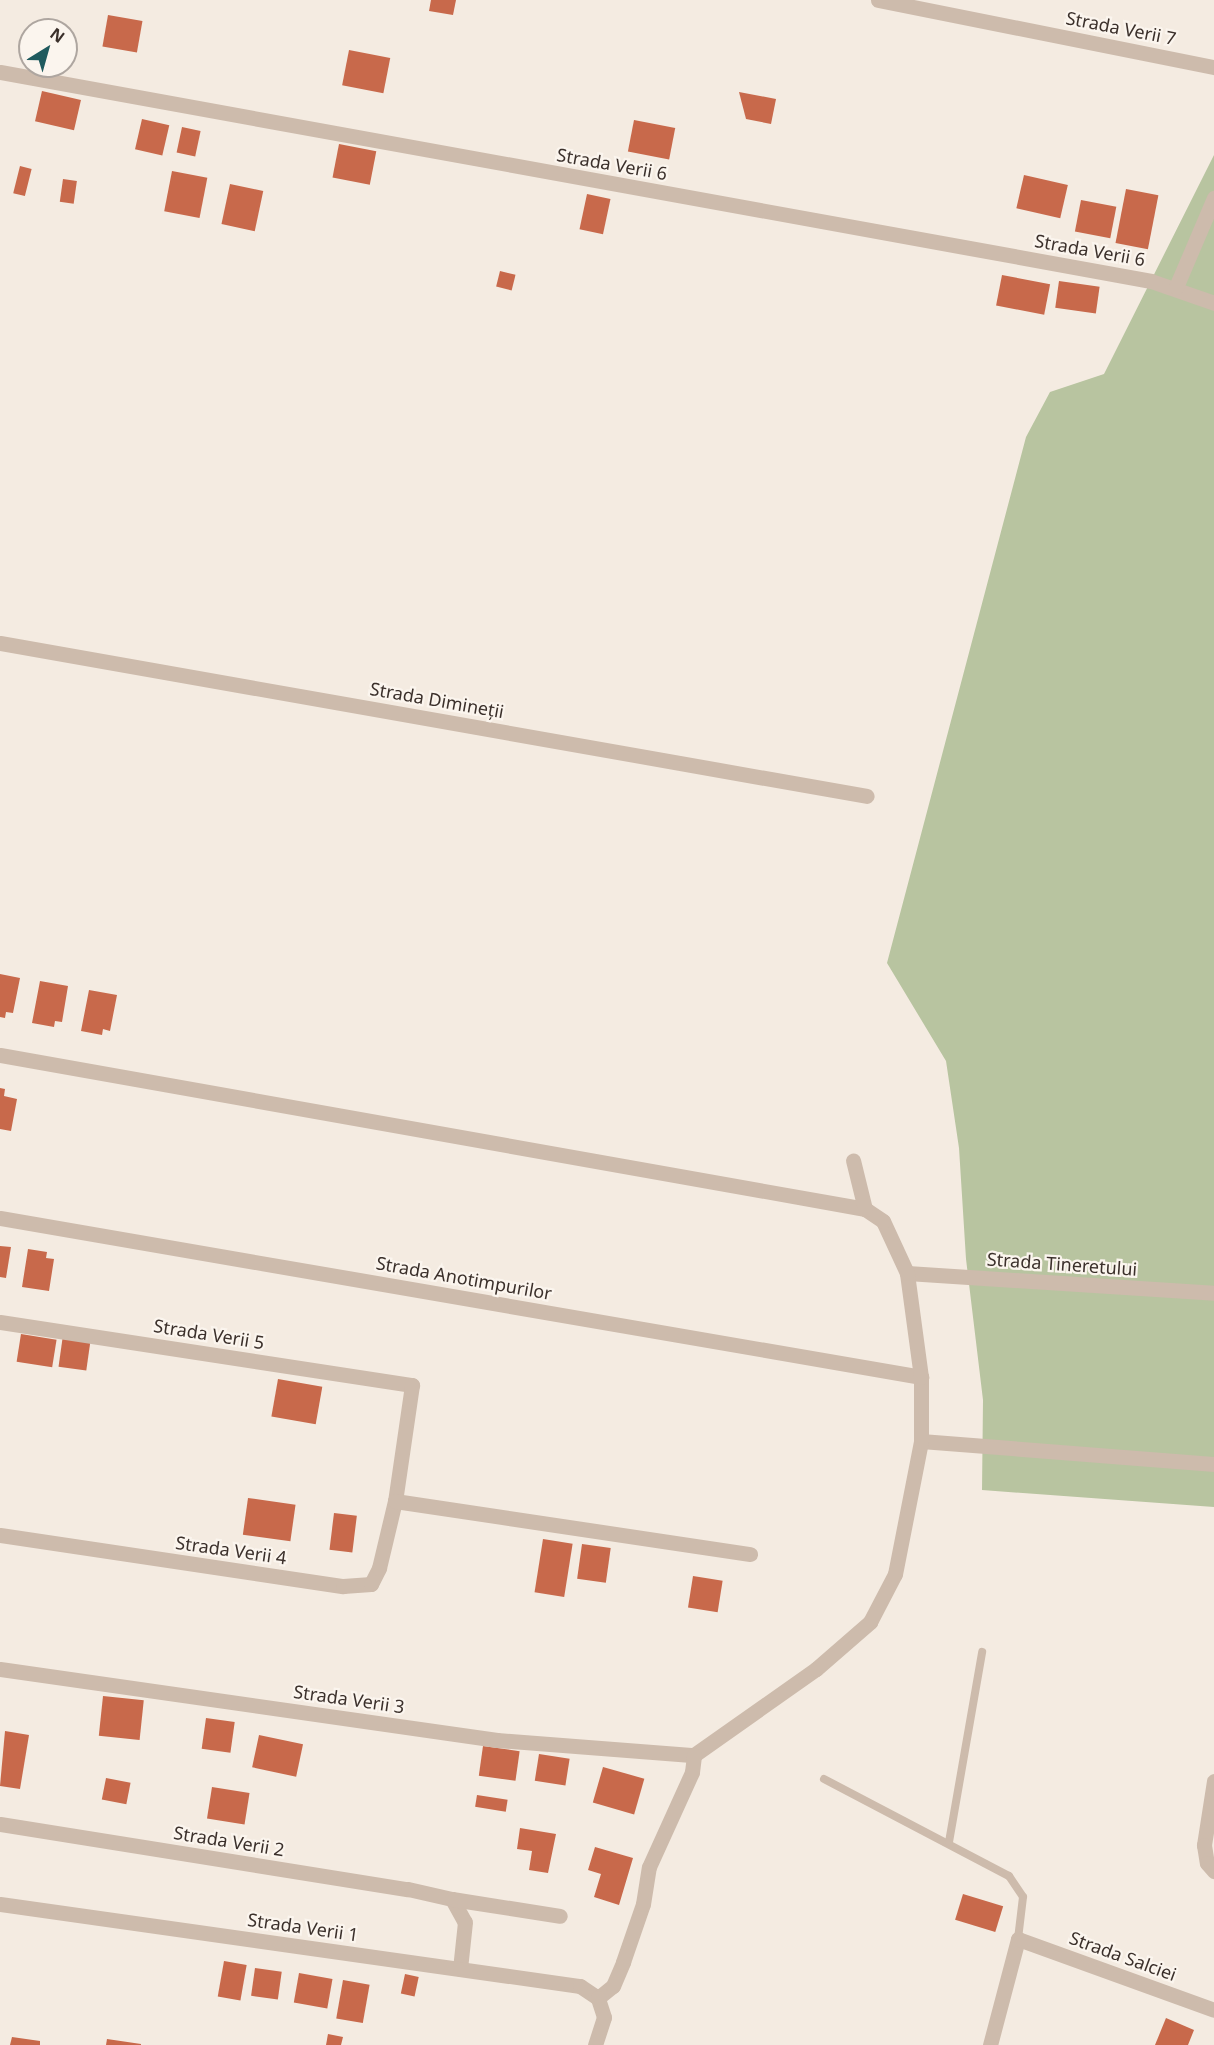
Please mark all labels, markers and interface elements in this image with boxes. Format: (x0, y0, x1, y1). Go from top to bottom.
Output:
street label: Strada Verii 7 (1064, 7, 1178, 49)
north arrow (18, 18, 78, 78)
text: N (46, 23, 69, 48)
street label: Strada Verii 6 (555, 144, 669, 184)
street label: Strada Verii 6 (1033, 230, 1147, 270)
street label: Strada Dimineții (368, 678, 506, 722)
street label: Strada Tineretului (986, 1248, 1138, 1280)
street label: Strada Anotimpurilor (374, 1252, 554, 1304)
street label: Strada Verii 5 (152, 1315, 266, 1353)
street label: Strada Verii 4 (174, 1532, 288, 1568)
street label: Strada Verii 3 (292, 1681, 406, 1717)
street label: Strada Verii 2 (172, 1822, 286, 1860)
street label: Strada Verii 1 (246, 1909, 360, 1945)
street label: Strada Salciei (1067, 1927, 1179, 1985)

